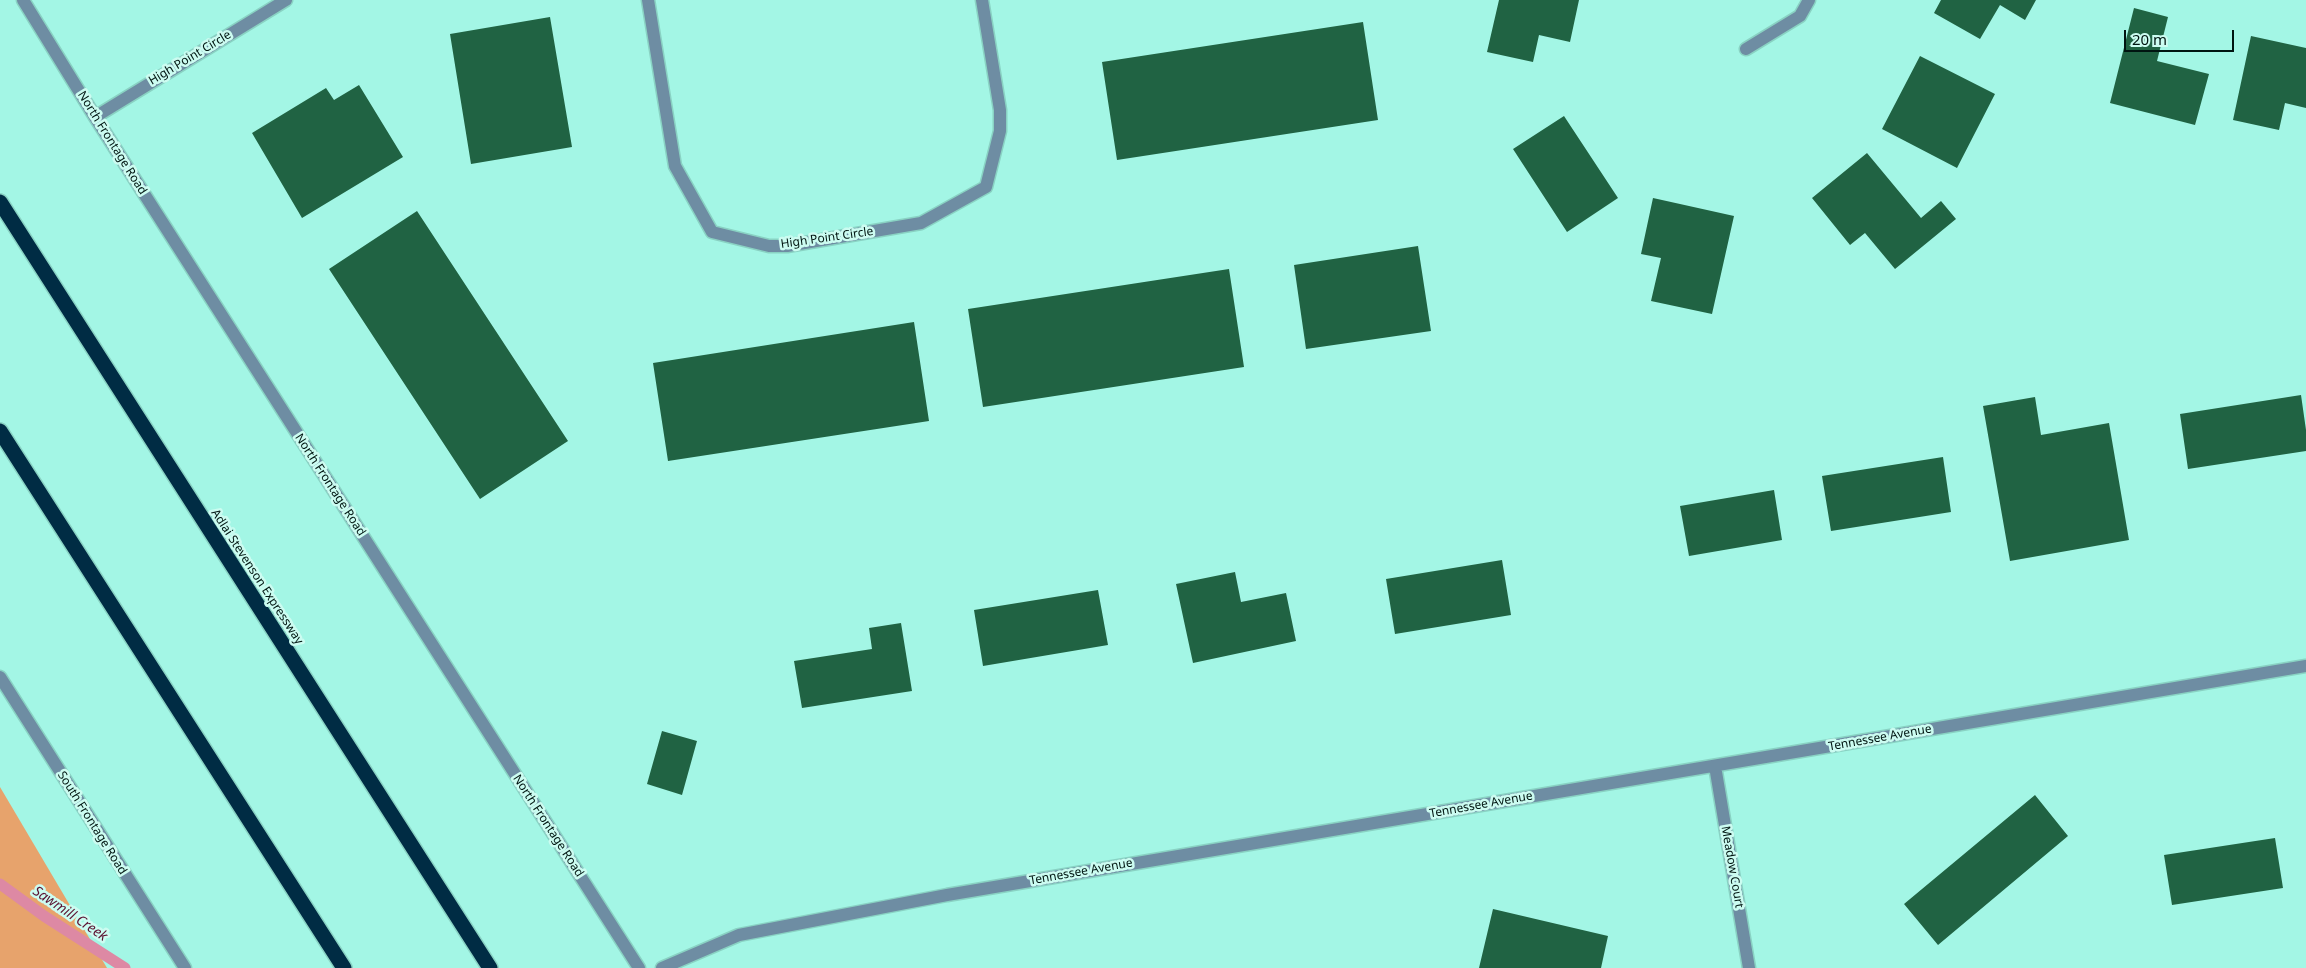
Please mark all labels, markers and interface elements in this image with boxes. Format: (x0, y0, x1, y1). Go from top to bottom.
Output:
scale bar (2126, 20, 2236, 52)
street label: High Point Circle (146, 28, 234, 88)
text: 20 m (2132, 29, 2167, 49)
street label: North Frontage Road (74, 89, 150, 197)
street label: High Point Circle (780, 224, 874, 252)
street label: North Frontage Road (292, 431, 368, 539)
street label: Adlai Stevenson Expressway (208, 507, 306, 647)
street label: Tennessee Avenue (1827, 722, 1933, 754)
street label: South Frontage Road (54, 769, 130, 877)
street label: North Frontage Road (510, 772, 586, 880)
street label: Tennessee Avenue (1428, 789, 1534, 821)
street label: Meadow Court (1718, 825, 1746, 909)
street label: Tennessee Avenue (1028, 856, 1134, 888)
water label: Sawmill Creek (30, 883, 110, 945)

